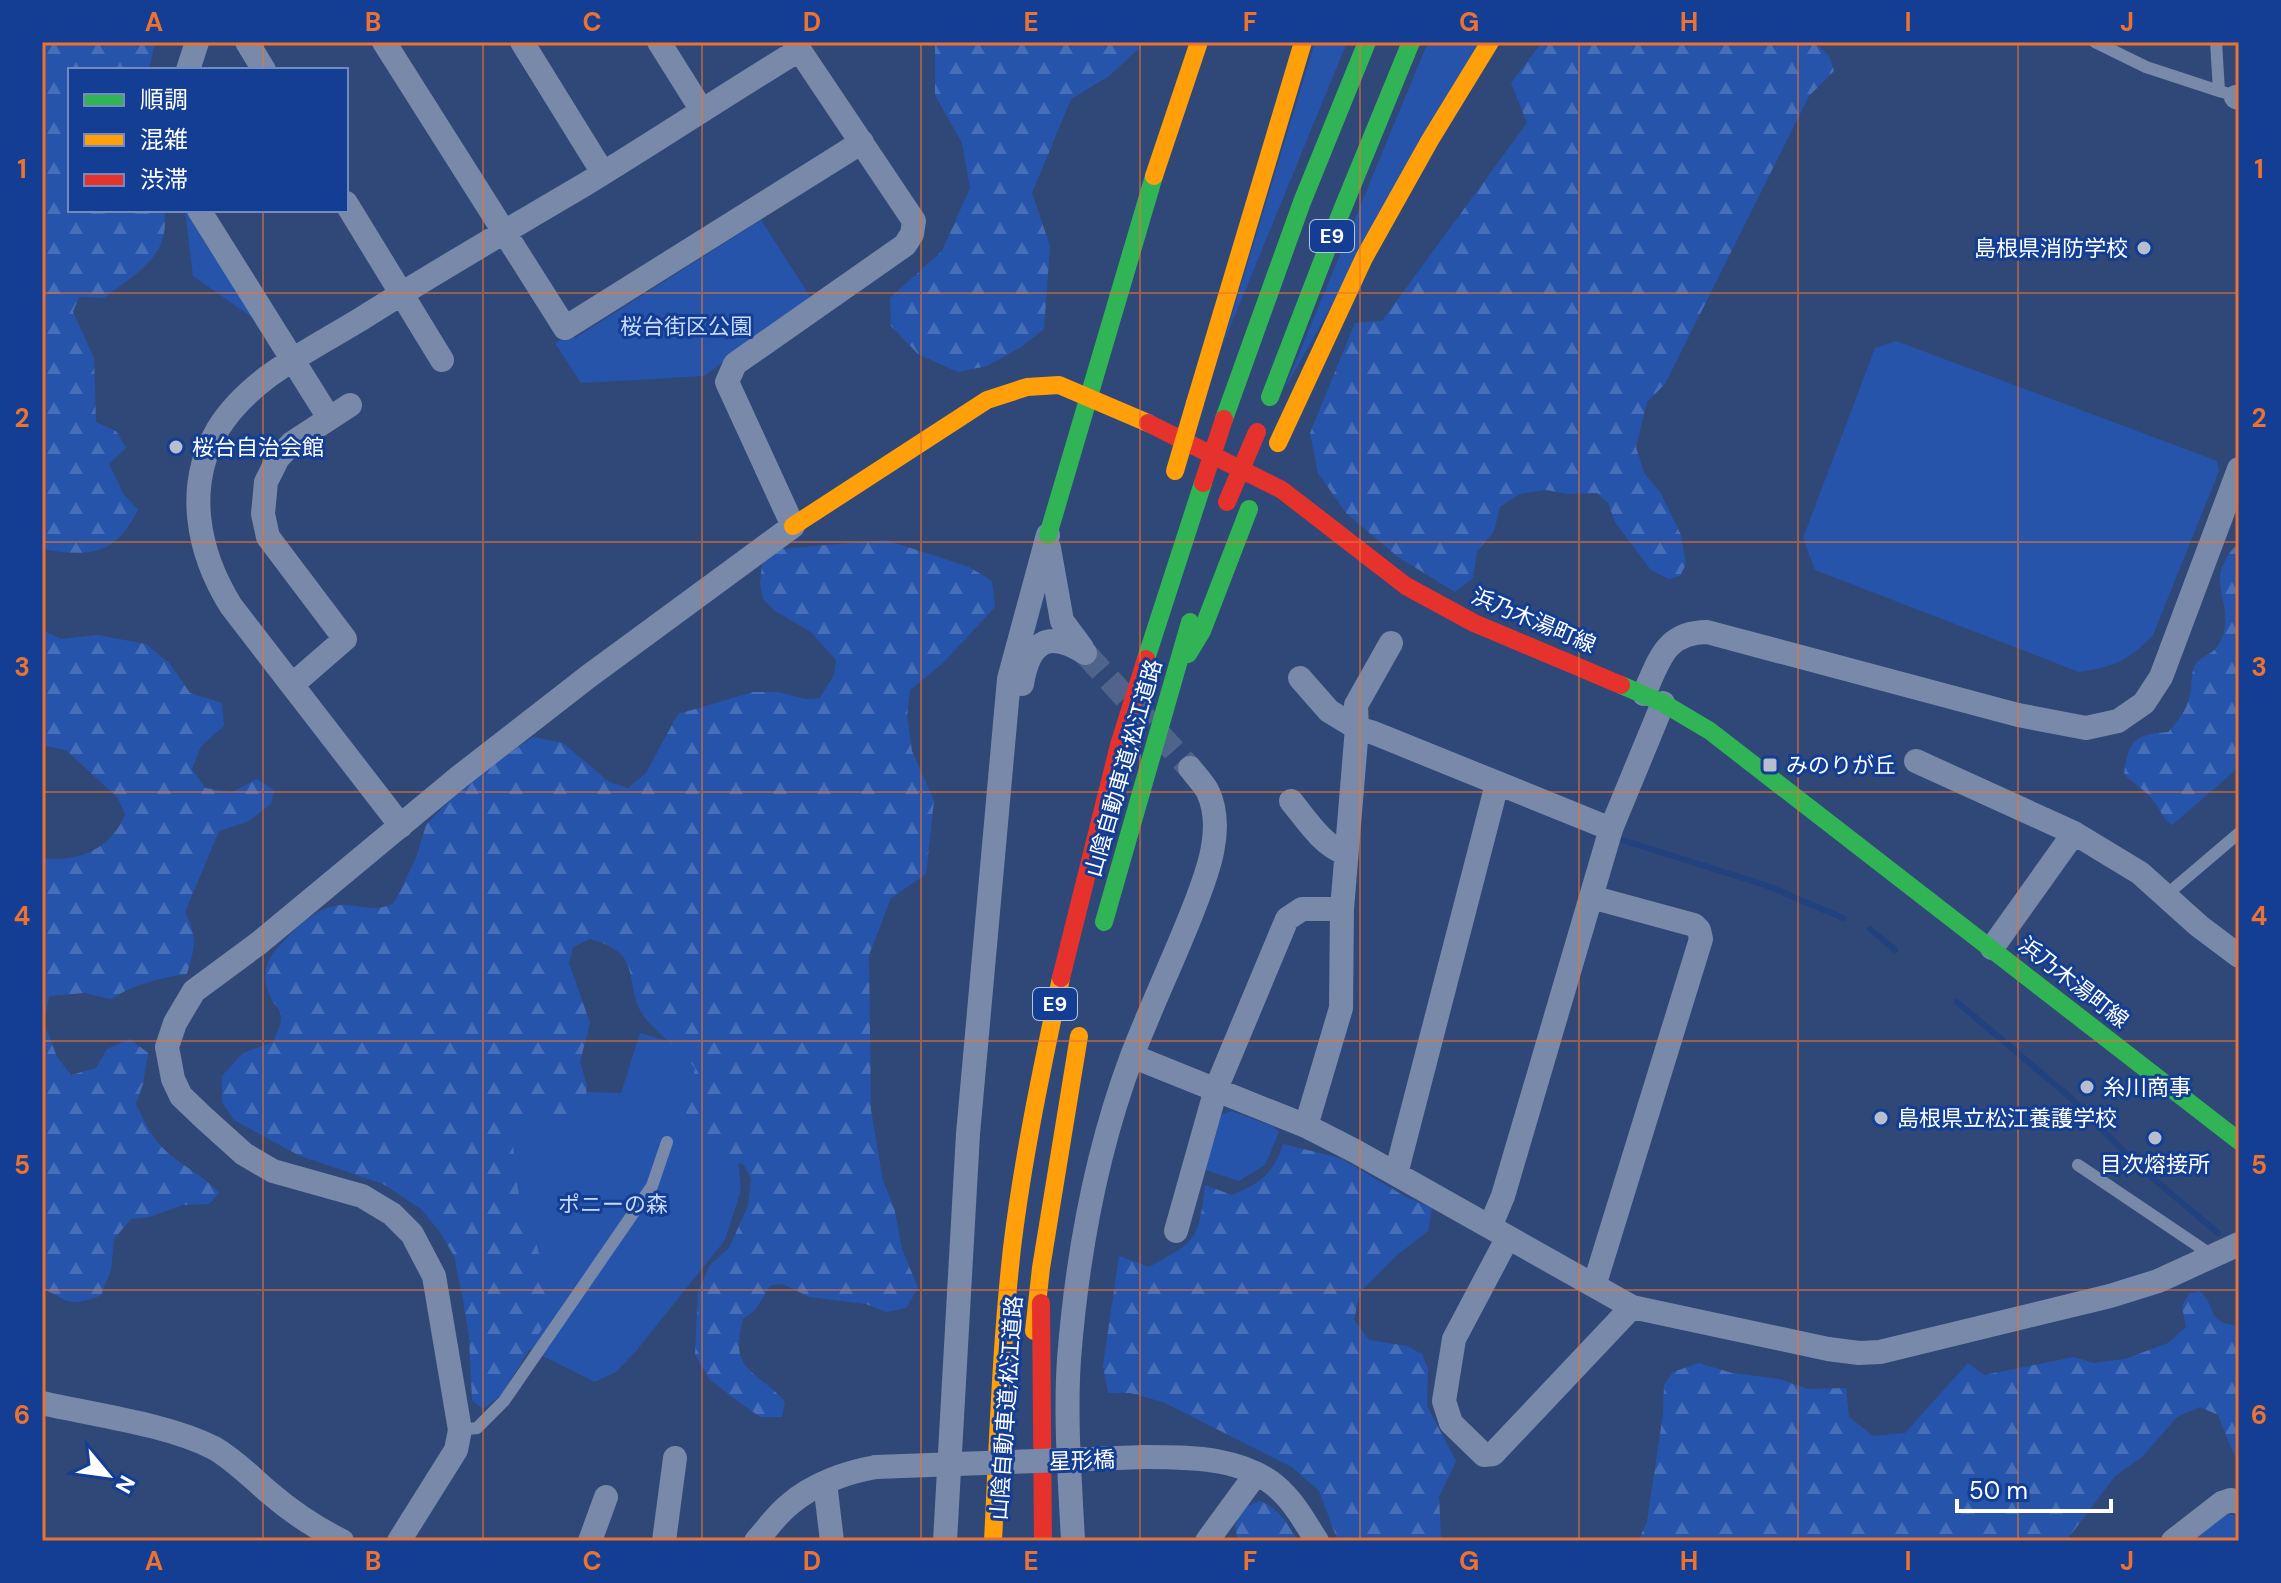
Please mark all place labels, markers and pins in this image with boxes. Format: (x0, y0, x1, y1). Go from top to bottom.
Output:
place label: 島根県消防学校 (1974, 234, 2128, 263)
marker: 島根県消防学校 (2135, 239, 2153, 257)
place label: 桜台自治会館 (192, 433, 324, 462)
marker: 桜台自治会館 (167, 438, 185, 456)
place label: みのりが丘 (1786, 751, 1896, 780)
marker: みのりが丘 (1761, 756, 1779, 774)
place label: 糸川商事 (2103, 1073, 2191, 1102)
marker: 糸川商事 (2078, 1078, 2096, 1096)
place label: 島根県立松江養護学校 (1897, 1104, 2117, 1133)
marker: 島根県立松江養護学校 (1872, 1109, 1890, 1127)
marker: 目次熔接所 (2146, 1129, 2164, 1147)
place label: 目次熔接所 (2100, 1150, 2210, 1179)

